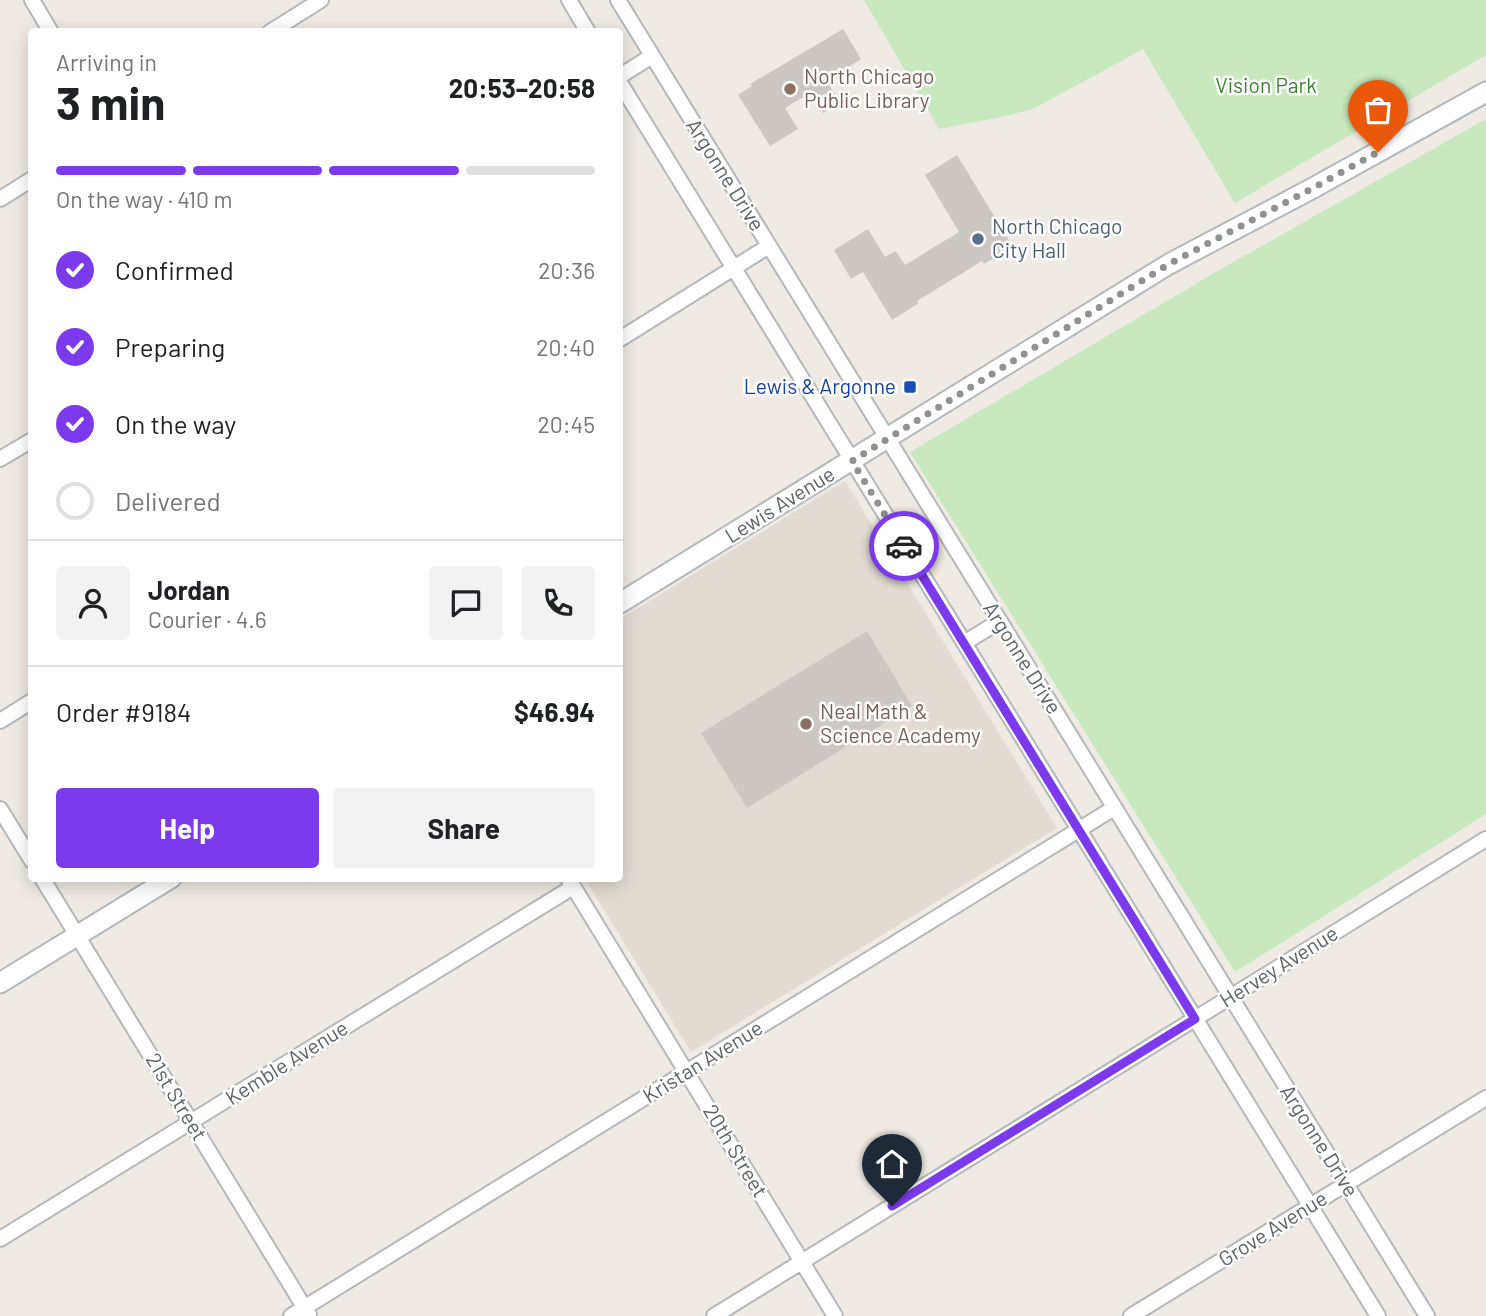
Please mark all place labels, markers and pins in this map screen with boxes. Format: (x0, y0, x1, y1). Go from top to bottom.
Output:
place label: North Chicago Public Library (804, 63, 935, 112)
pin (1348, 80, 1408, 152)
marker: North Chicago Public Library (782, 81, 798, 97)
place label: North Chicago City Hall (992, 213, 1123, 262)
marker: North Chicago City Hall (970, 231, 986, 247)
place label: Lewis & Argonne (744, 373, 896, 398)
marker: Lewis & Argonne (902, 379, 918, 395)
place label: Neal Math & Science Academy (820, 698, 981, 747)
marker: Neal Math & Science Academy (798, 716, 814, 732)
pin (862, 1134, 922, 1206)

